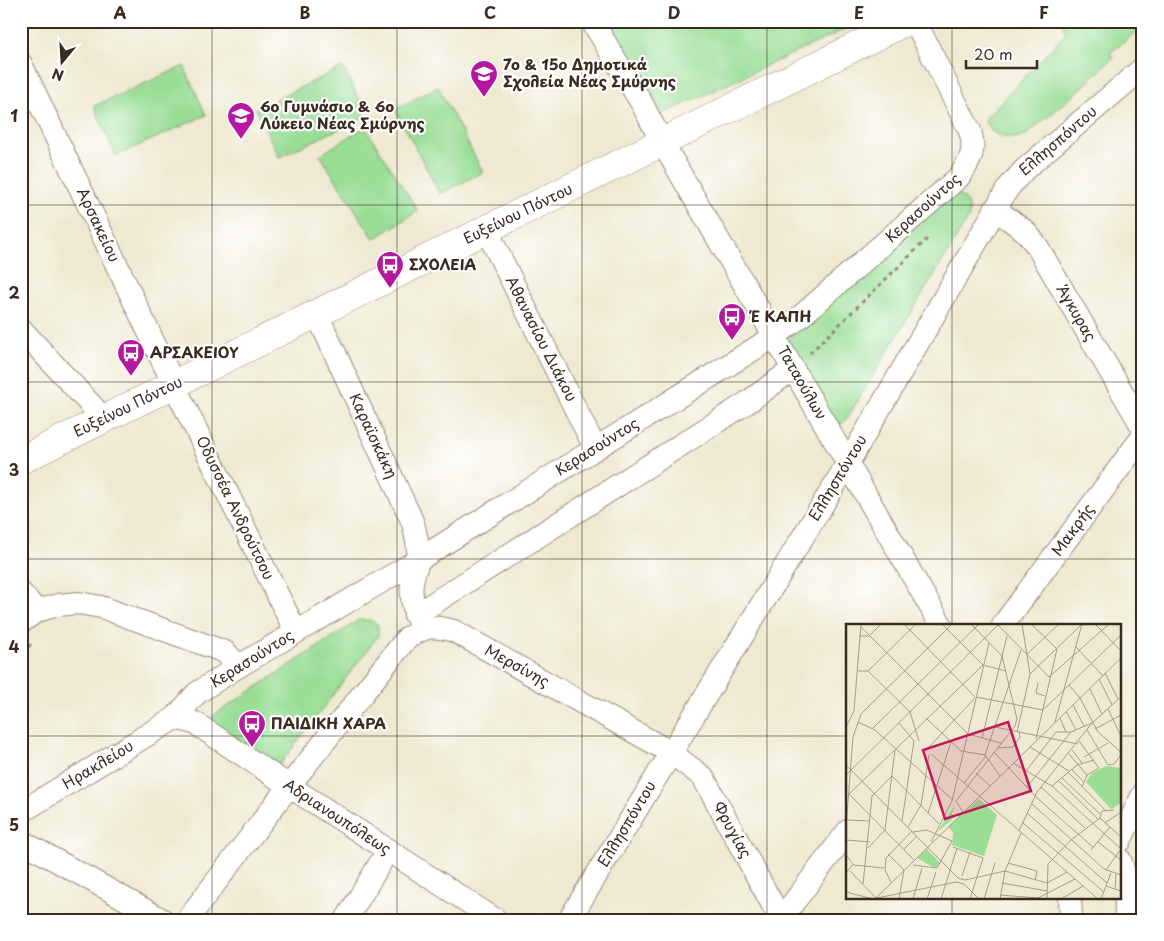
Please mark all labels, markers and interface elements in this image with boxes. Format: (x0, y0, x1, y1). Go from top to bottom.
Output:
text: A (114, 0, 127, 24)
text: B (300, 0, 311, 24)
text: C (484, 0, 496, 24)
text: D (668, 0, 680, 24)
text: E (854, 0, 864, 24)
text: F (1039, 0, 1049, 24)
north arrow (38, 38, 88, 88)
scale bar (966, 38, 1038, 70)
text: 20 m (974, 42, 1013, 65)
place label: 7ο & 15ο Δημοτικά Σχολεία Νέας Σμύρνης (503, 52, 676, 92)
school or university icon: 7ο & 15ο Δημοτικά Σχολεία Νέας Σμύρνης (469, 59, 499, 98)
text: N (49, 63, 66, 87)
place label: 6ο Γυμνάσιο & 6ο Λύκειο Νέας Σμύρνης (260, 94, 425, 134)
street label: Ελλησπόντου (1013, 99, 1101, 180)
school or university icon: 6ο Γυμνάσιο & 6ο Λύκειο Νέας Σμύρνης (226, 101, 256, 140)
text: 1 (10, 103, 18, 127)
street label: Κερασούντος (879, 166, 965, 247)
street label: Ευξείνου Πόντου (459, 176, 576, 249)
street label: Αρσακείου (72, 183, 127, 265)
bus stop icon: ΣΧΟΛΕΙΑ (375, 250, 405, 289)
place label: ΣΧΟΛΕΙΑ (409, 252, 477, 275)
street label: Αθανασίου Διάκου (501, 272, 584, 405)
street label: Άγκυρας (1052, 279, 1103, 345)
text: 2 (8, 280, 20, 304)
bus stop icon: Ε΄ ΚΑΠΗ (717, 302, 747, 341)
place label: Ε΄ ΚΑΠΗ (749, 304, 812, 327)
bus stop icon: ΑΡΣΑΚΕΙΟΥ (116, 338, 146, 377)
place label: ΑΡΣΑΚΕΙΟΥ (150, 340, 239, 363)
street label: Ταταούλων (773, 341, 834, 424)
street label: Ευξείνου Πόντου (69, 369, 186, 442)
street label: Καραϊσκάκη (345, 389, 404, 482)
street label: Κερασούντος (550, 411, 643, 481)
street label: Ελλησπόντου (802, 430, 872, 525)
street label: Οδυσσέα Ανδρούτσου (191, 431, 281, 583)
text: 3 (9, 457, 19, 481)
street label: Μακρής (1045, 498, 1099, 560)
street label: Κερασούντος (205, 623, 298, 693)
inset map (846, 624, 1122, 898)
text: 4 (9, 634, 20, 658)
street label: Μερσίνης (481, 637, 555, 692)
bus stop icon: ΠΑΙΔΙΚΗ ΧΑΡΑ (237, 709, 267, 748)
place label: ΠΑΙΔΙΚΗ ΧΑΡΑ (271, 711, 386, 734)
street label: Ηρακλείου (57, 733, 137, 794)
street label: Αδριανουπόλεως (279, 772, 396, 859)
street label: Ελλησπόντου (591, 776, 661, 871)
street label: Φρυγίας (708, 797, 758, 862)
text: 5 (9, 812, 19, 836)

